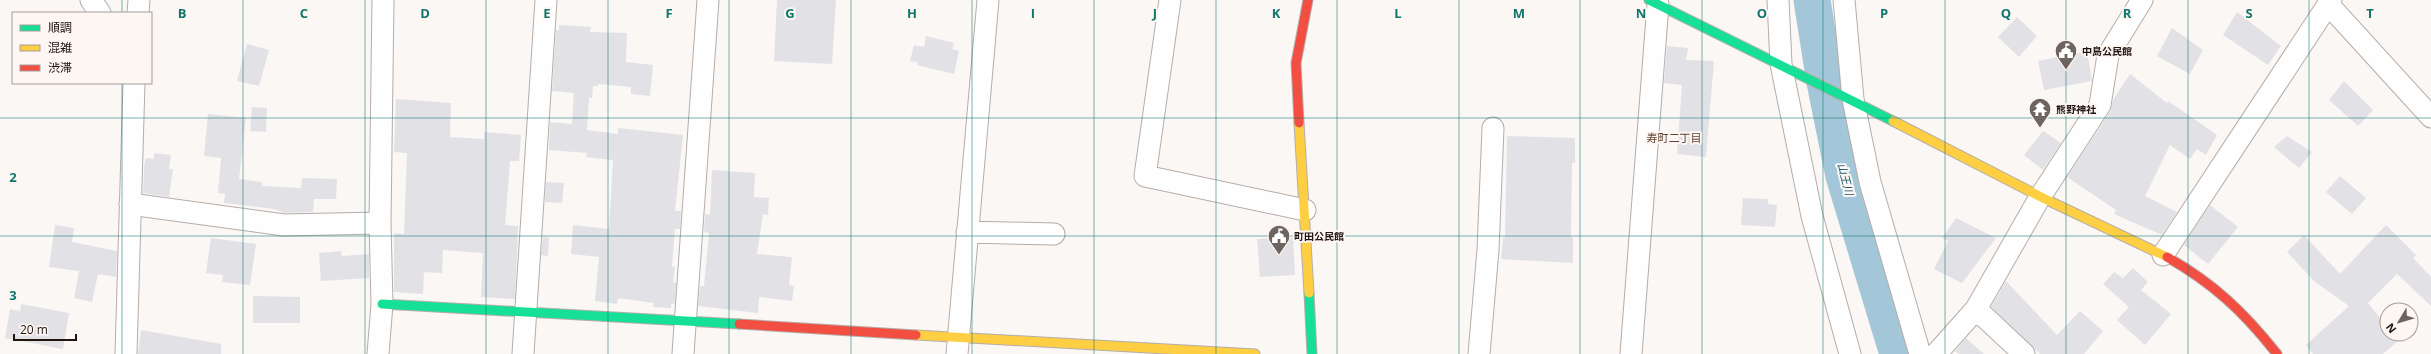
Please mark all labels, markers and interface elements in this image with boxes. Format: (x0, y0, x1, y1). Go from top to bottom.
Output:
text: B (178, 4, 187, 22)
text: C (300, 4, 308, 22)
text: D (420, 4, 430, 22)
text: E (543, 4, 551, 22)
text: F (665, 4, 673, 22)
text: G (785, 4, 795, 22)
text: H (907, 4, 917, 22)
text: I (1031, 4, 1035, 22)
text: J (1152, 4, 1157, 22)
text: K (1272, 4, 1281, 22)
text: L (1394, 4, 1402, 22)
text: M (1513, 4, 1525, 22)
text: N (1636, 4, 1646, 22)
text: O (1757, 4, 1767, 22)
text: P (1880, 4, 1888, 22)
text: Q (2001, 4, 2011, 22)
text: R (2123, 4, 2132, 22)
text: S (2245, 4, 2253, 22)
text: T (2366, 4, 2374, 22)
legend (12, 12, 152, 84)
text: 順調 (48, 19, 72, 36)
public building icon: 中島公民館 (2053, 38, 2079, 71)
text: 混雑 (48, 39, 72, 56)
place label: 中島公民館 (2082, 44, 2132, 58)
text: 渋滞 (48, 59, 72, 76)
temple icon: 熊野神社 (2027, 96, 2053, 129)
place label: 熊野神社 (2056, 102, 2097, 116)
district label: 寿町二丁目 (1647, 130, 1702, 145)
water label: 山王川 (1834, 161, 1858, 198)
text: 2 (9, 168, 17, 186)
public building icon: 町田公民館 (1266, 223, 1292, 256)
place label: 町田公民館 (1294, 229, 1344, 243)
text: 3 (9, 286, 17, 304)
north arrow (2379, 302, 2419, 342)
scale bar (14, 316, 76, 342)
text: N (2382, 320, 2399, 337)
text: 20 m (20, 321, 48, 338)

